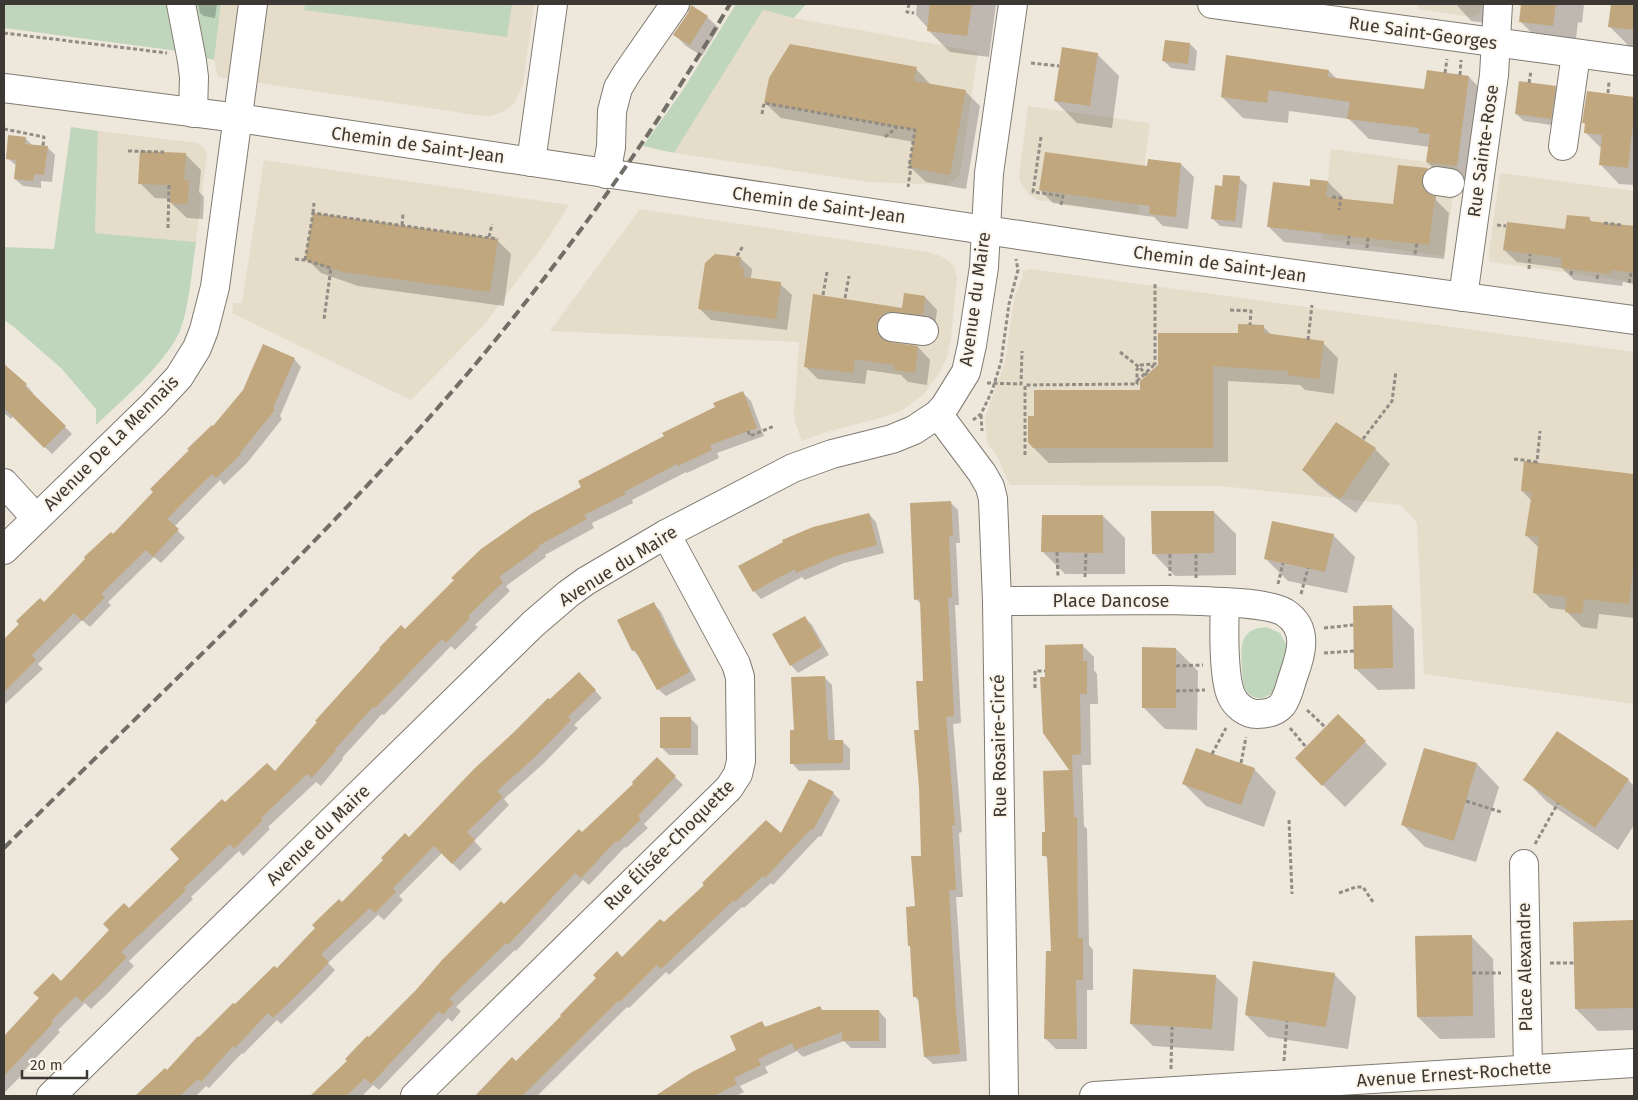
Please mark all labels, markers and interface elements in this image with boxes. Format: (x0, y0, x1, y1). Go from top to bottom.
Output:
street label: Rue Saint-Georges (1347, 12, 1499, 54)
street label: Rue Sainte-Rose (1463, 83, 1503, 219)
street label: Chemin de Saint-Jean (330, 122, 506, 168)
street label: Chemin de Saint-Jean (731, 182, 907, 228)
street label: Avenue du Maire (955, 230, 995, 368)
street label: Chemin de Saint-Jean (1132, 241, 1308, 287)
street label: Avenue De La Mennais (39, 371, 183, 515)
street label: Avenue du Maire (555, 521, 681, 611)
street label: Place Dancose (1053, 590, 1169, 612)
street label: Rue Rosaire-Circé (987, 674, 1011, 818)
street label: Rue Élisée-Choquette (598, 774, 739, 915)
street label: Avenue du Maire (262, 780, 374, 890)
street label: Place Alexandre (1513, 902, 1537, 1032)
scale bar (22, 1048, 88, 1080)
text: 20 m (30, 1056, 63, 1074)
street label: Avenue Ernest-Rochette (1356, 1056, 1552, 1092)

